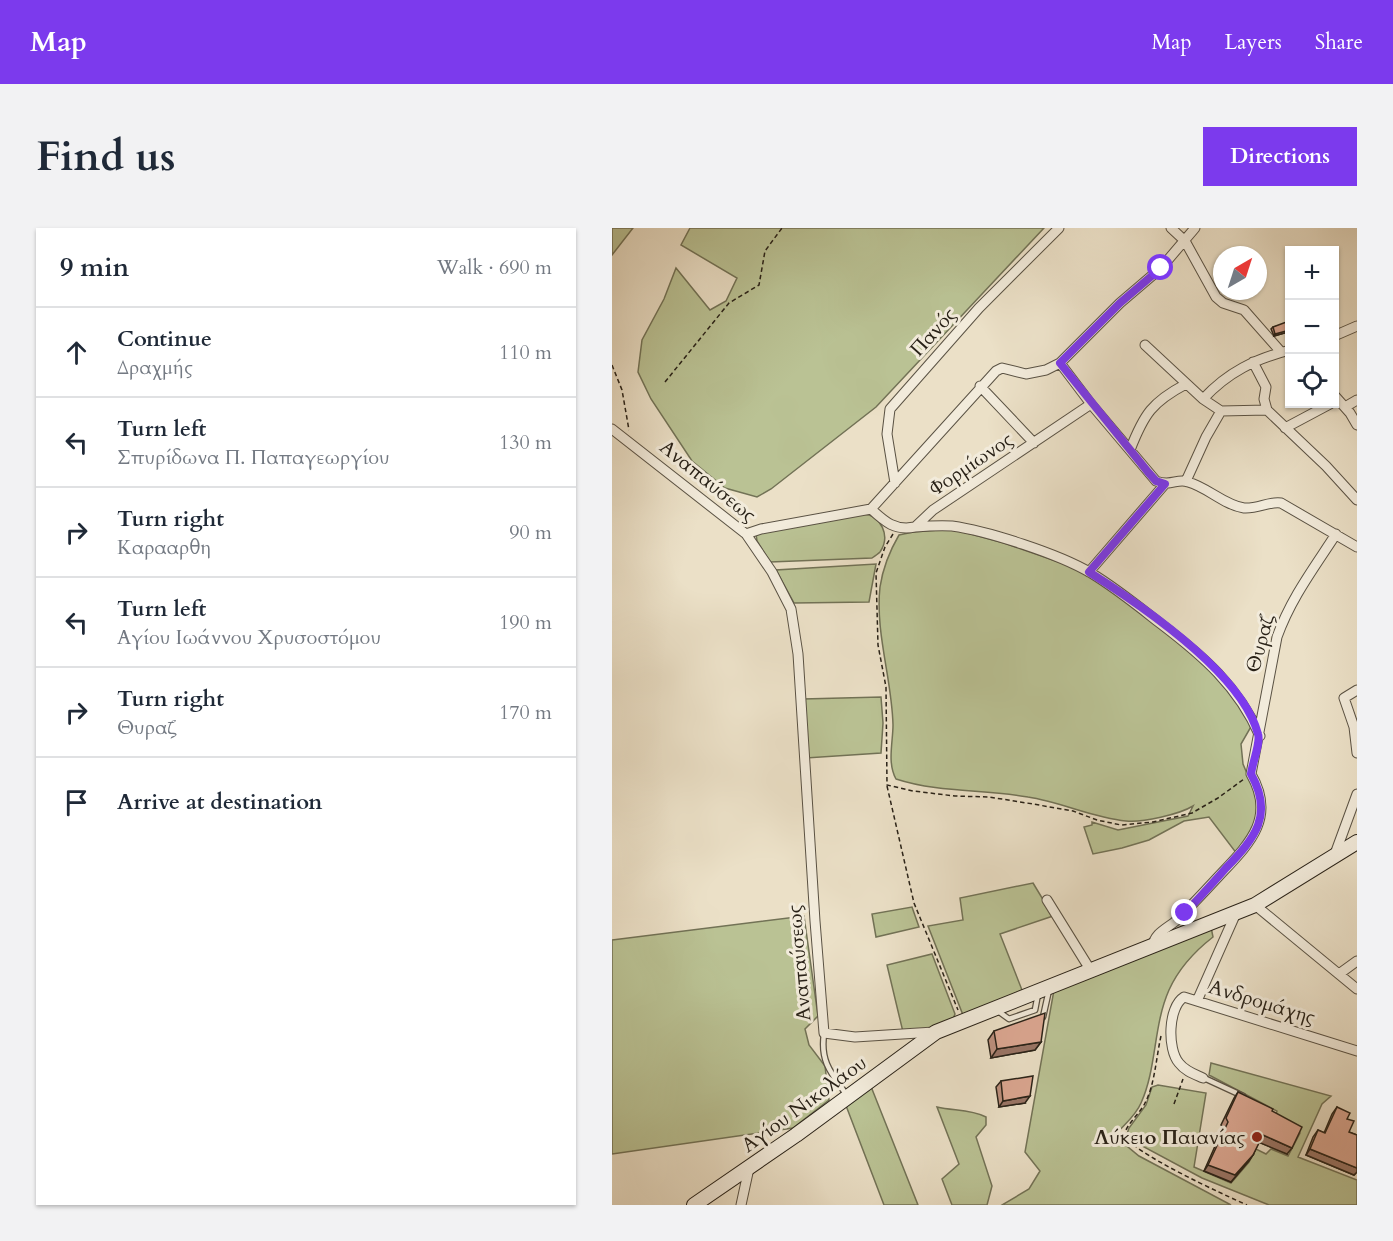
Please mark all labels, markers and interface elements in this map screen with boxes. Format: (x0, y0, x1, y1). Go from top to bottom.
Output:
text: Map (30, 23, 87, 61)
text: Map (1152, 28, 1192, 57)
text: Layers (1225, 28, 1282, 57)
text: Share (1315, 28, 1363, 57)
button: Directions (1203, 127, 1357, 186)
text: Find us (36, 128, 176, 185)
north arrow (1213, 246, 1267, 300)
map controls (1285, 246, 1339, 408)
button: + (1285, 246, 1339, 300)
text: 9 min (60, 250, 129, 285)
text: Walk · 690 m (437, 254, 552, 281)
route start (1147, 254, 1173, 280)
button: − (1285, 300, 1339, 354)
street label: Πανός (904, 301, 962, 362)
text: Continue (117, 324, 212, 354)
icon: ahead (60, 336, 93, 369)
text: 110 m (499, 339, 552, 366)
text: Δραχμής (117, 354, 193, 381)
button: locate (1285, 354, 1339, 408)
text: Turn left (117, 414, 206, 444)
icon: left (60, 426, 93, 459)
street label: Φορμίωνος (924, 426, 1019, 502)
text: 130 m (499, 429, 552, 456)
street label: Αναπαύσεως (654, 434, 762, 529)
text: Σπυρίδωνα Π. Παπαγεωργίου (117, 444, 389, 471)
text: Turn right (117, 504, 224, 534)
icon: right (60, 516, 93, 549)
text: 90 m (509, 519, 552, 546)
text: Καρααρθη (117, 534, 211, 561)
text: Turn left (117, 594, 206, 624)
icon: left (60, 606, 93, 639)
text: 190 m (499, 609, 552, 636)
street label: Θυραζ (1239, 610, 1281, 676)
text: Αγίου Ιωάννου Χρυσοστόμου (117, 624, 381, 651)
text: Turn right (117, 684, 224, 714)
icon: right (60, 696, 93, 729)
text: 170 m (499, 699, 552, 726)
text: Θυραζ (117, 714, 177, 741)
icon: arrive (60, 786, 93, 819)
text: Arrive at destination (117, 787, 322, 817)
route end (1171, 899, 1197, 925)
street label: Αναπαύσεως (780, 903, 818, 1022)
street label: Ανδρομάχης (1206, 973, 1319, 1031)
street label: Αγίου Νικολάου (736, 1049, 872, 1159)
place label: Λύκειο Παιανίας (1094, 1124, 1245, 1151)
marker: Λύκειο Παιανίας (1250, 1130, 1264, 1144)

